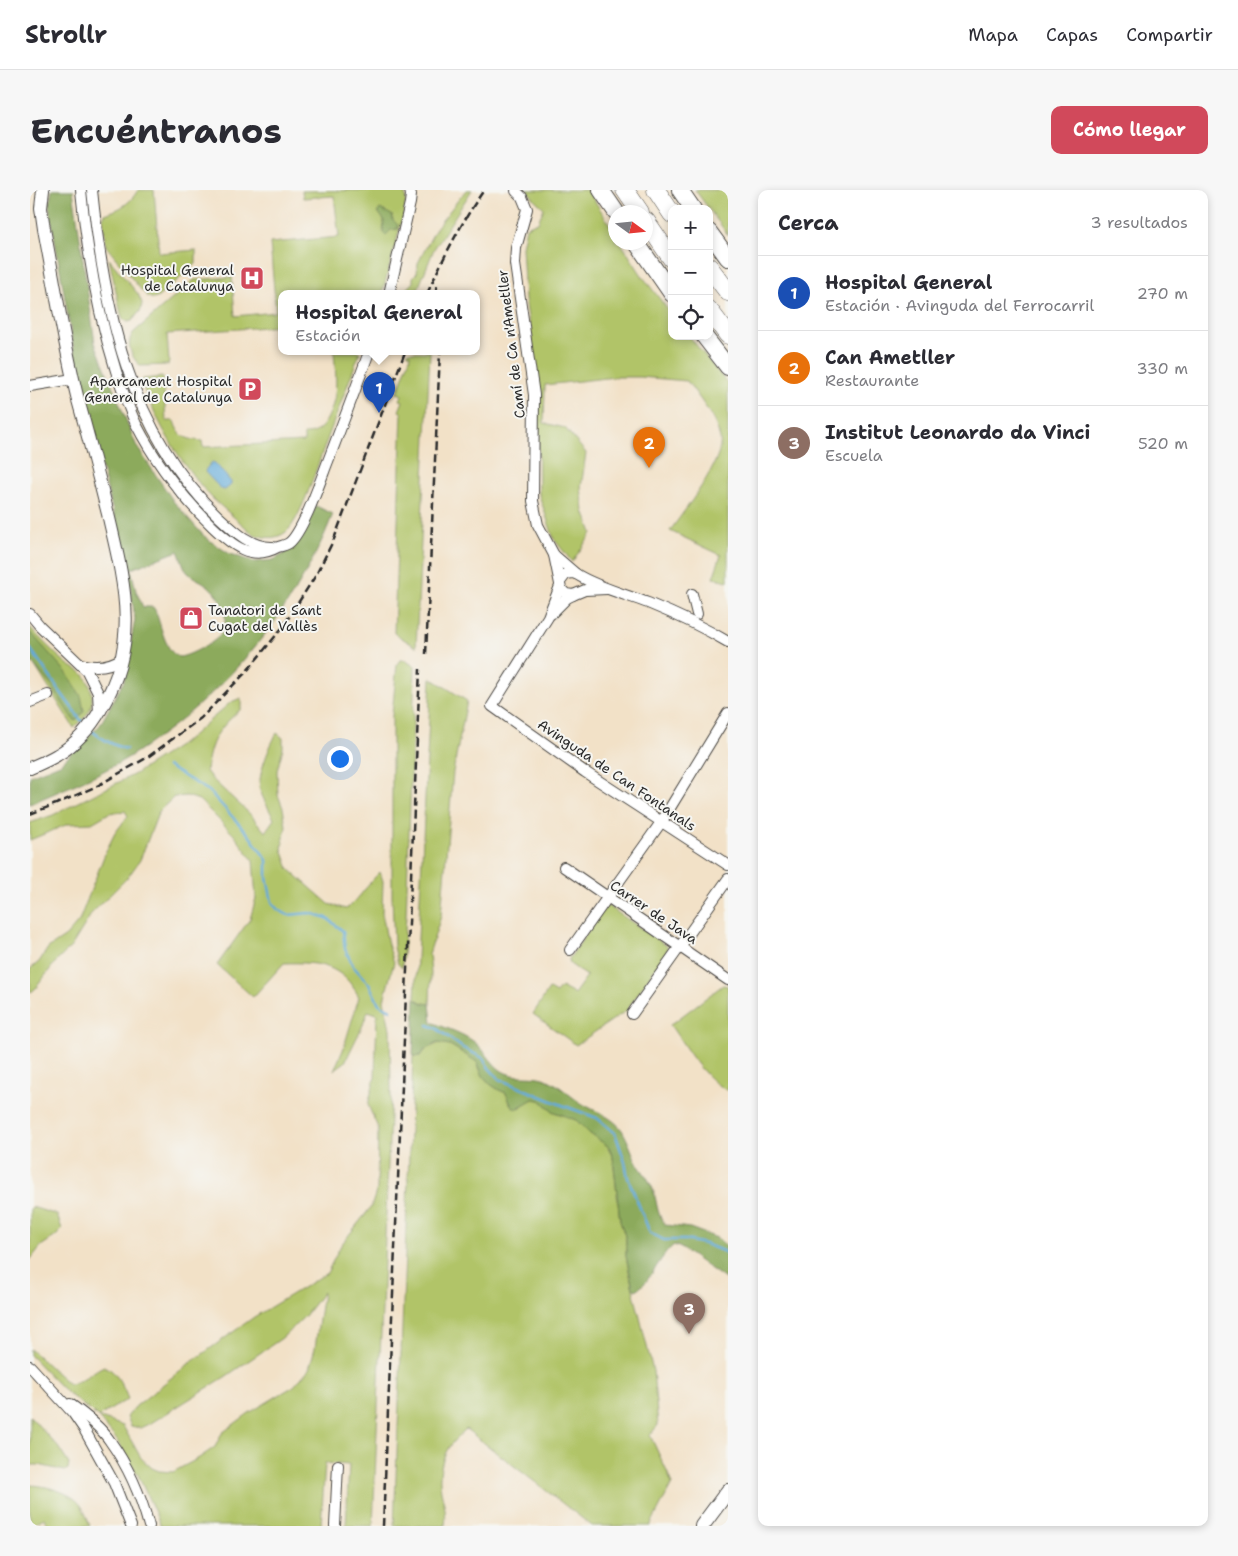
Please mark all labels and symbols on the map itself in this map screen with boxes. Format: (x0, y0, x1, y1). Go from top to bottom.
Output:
north arrow (608, 205, 653, 250)
place label: Hospital General de Catalunya (121, 261, 235, 295)
hospital icon: Hospital General de Catalunya (239, 265, 265, 291)
street label: Camí de Ca n'Ametller (493, 268, 529, 419)
place label: Aparcament Hospital General de Catalunya (84, 372, 233, 406)
pin: 1 (363, 372, 395, 413)
parking icon: Aparcament Hospital General de Catalunya (237, 376, 263, 402)
pin: 2 (633, 427, 665, 468)
place label: Tanatori de Sant Cugat del Vallès (208, 601, 322, 635)
shop icon: Tanatori de Sant Cugat del Vallès (178, 605, 204, 631)
street label: Avinguda de Can Fontanals (534, 715, 700, 835)
your location (327, 746, 353, 772)
street label: Carrer de Java (607, 876, 701, 948)
pin: 3 (673, 1293, 705, 1334)

